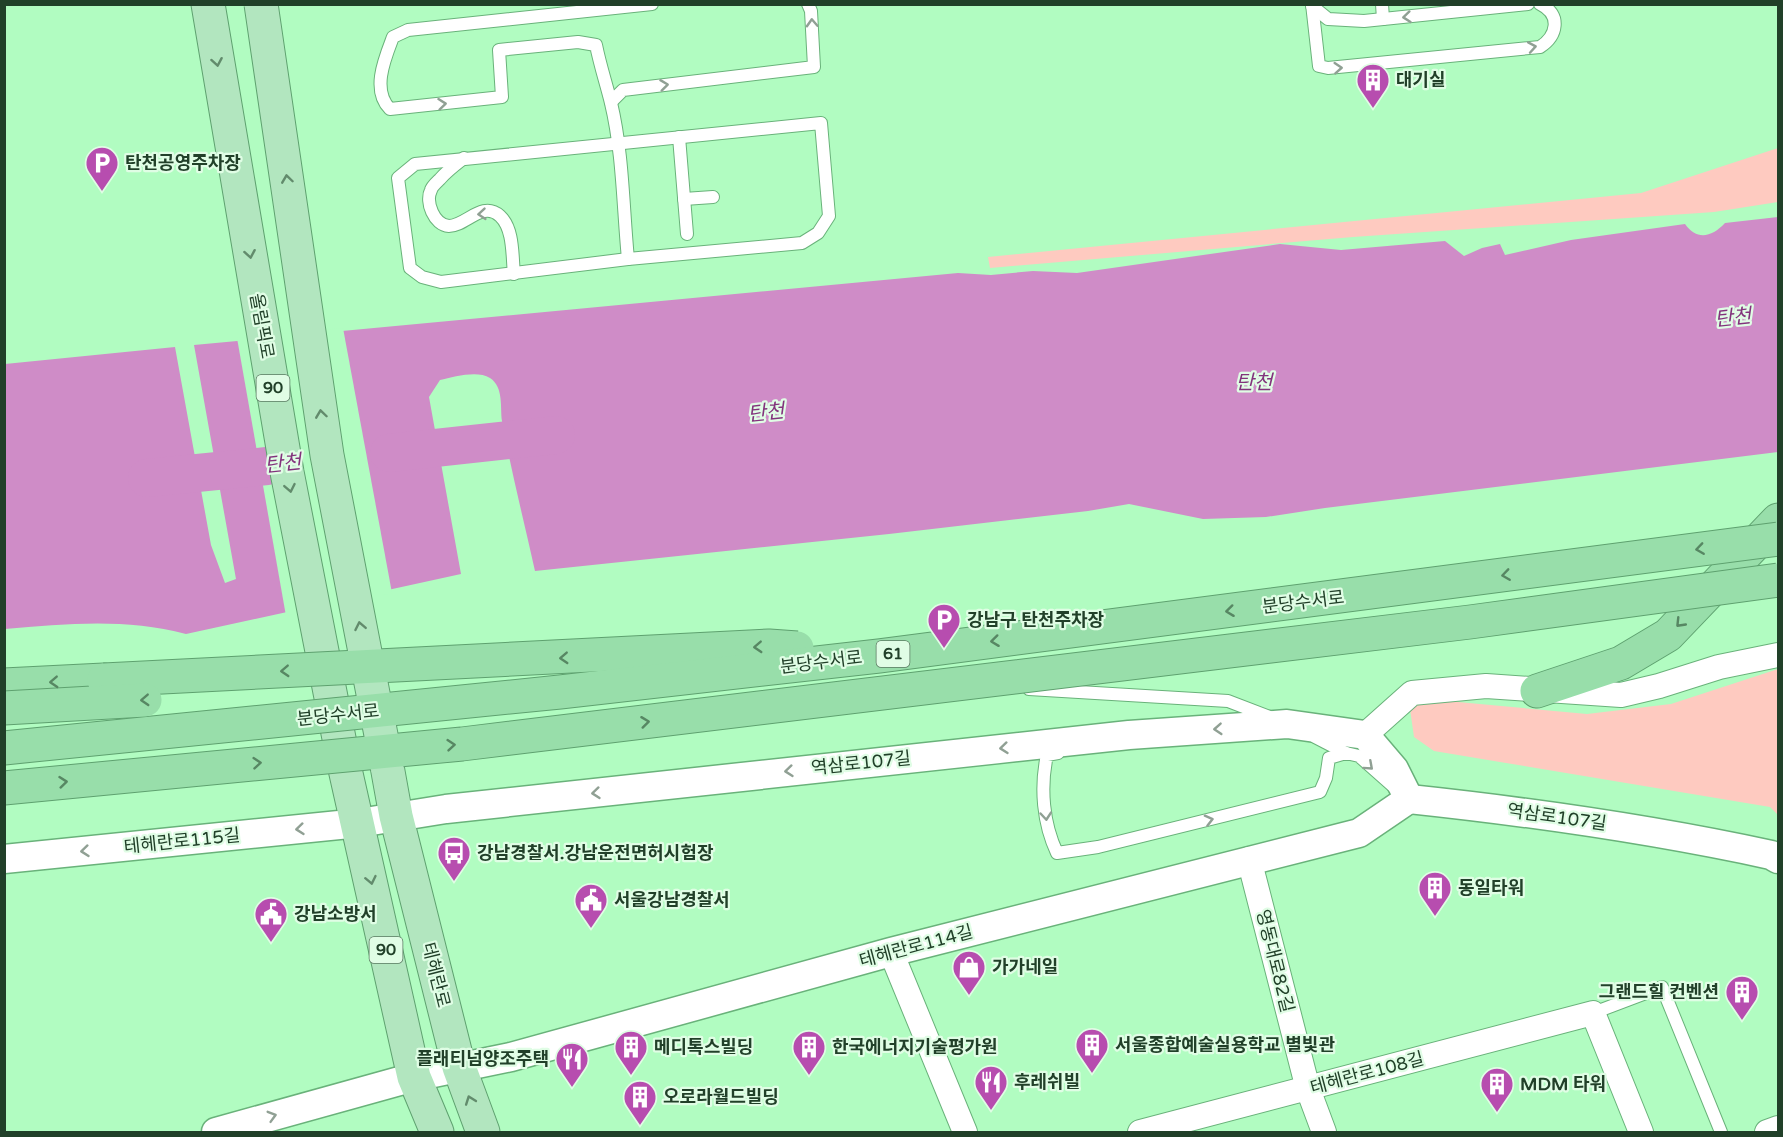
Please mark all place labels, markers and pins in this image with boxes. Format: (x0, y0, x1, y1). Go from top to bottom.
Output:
building icon: 대기실 (1355, 62, 1391, 109)
place label: 대기실 (1396, 69, 1446, 91)
parking icon: 탄천공영주차장 (84, 145, 120, 192)
place label: 탄천공영주차장 (125, 152, 241, 174)
parking icon: 강남구 탄천주차장 (926, 602, 962, 649)
place label: 강남구 탄천주차장 (967, 609, 1105, 631)
bus stop icon: 강남경찰서.강남운전면허시험장 (436, 835, 472, 882)
place label: 강남경찰서.강남운전면허시험장 (477, 842, 714, 864)
building icon: 동일타워 (1417, 870, 1453, 917)
place label: 동일타워 (1458, 877, 1524, 899)
public building icon: 서울강남경찰서 (573, 882, 609, 929)
place label: 서울강남경찰서 (614, 889, 730, 911)
public building icon: 강남소방서 (253, 896, 289, 943)
place label: 강남소방서 (294, 903, 377, 925)
shop icon: 가가네일 (951, 949, 987, 996)
place label: 가가네일 (992, 956, 1058, 978)
building icon: 그랜드힐 컨벤션 (1724, 974, 1760, 1021)
place label: 그랜드힐 컨벤션 (1598, 981, 1719, 1003)
building icon: 서울종합예술실용학교 별빛관 (1074, 1027, 1110, 1074)
building icon: 메디톡스빌딩 (613, 1029, 649, 1076)
building icon: 한국에너지기술평가원 (791, 1029, 827, 1076)
place label: 서울종합예술실용학교 별빛관 (1115, 1034, 1335, 1056)
place label: 메디톡스빌딩 (654, 1036, 753, 1058)
place label: 한국에너지기술평가원 (832, 1036, 998, 1058)
restaurant icon: 플래티넘양조주택 (554, 1041, 590, 1088)
place label: 플래티넘양조주택 (417, 1048, 549, 1070)
restaurant icon: 후레쉬빌 (973, 1064, 1009, 1111)
building icon: MDM 타워 (1479, 1066, 1515, 1113)
place label: 후레쉬빌 (1014, 1071, 1080, 1093)
place label: MDM 타워 (1520, 1073, 1606, 1095)
building icon: 오로라월드빌딩 (622, 1079, 658, 1126)
place label: 오로라월드빌딩 (663, 1086, 779, 1108)

